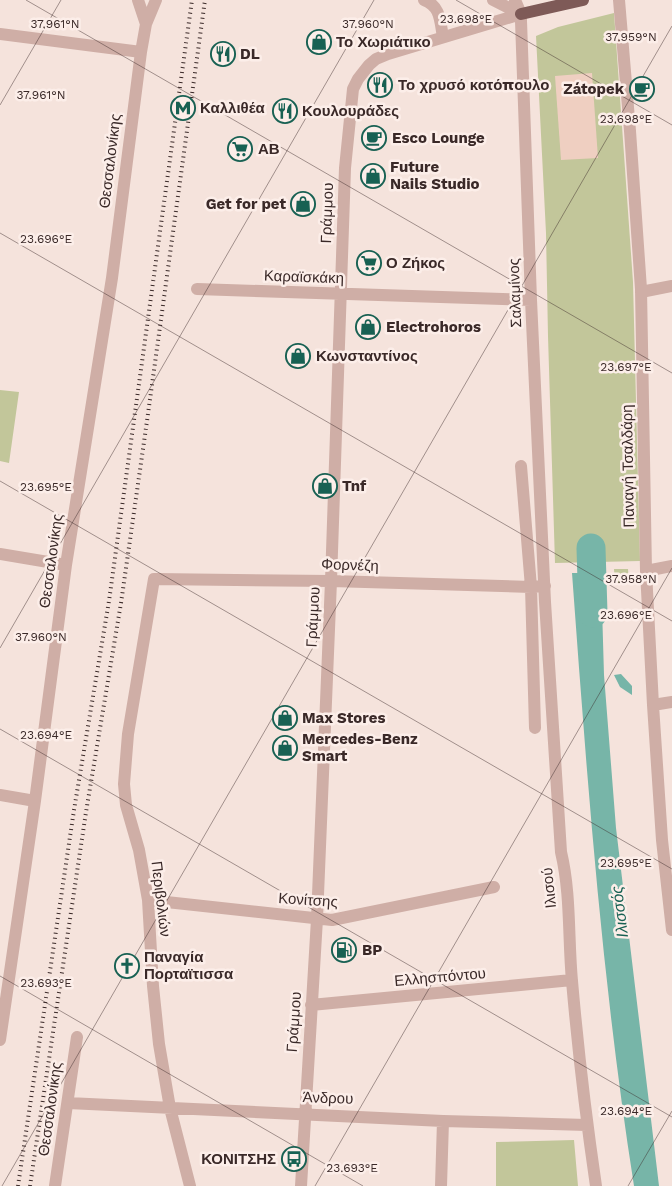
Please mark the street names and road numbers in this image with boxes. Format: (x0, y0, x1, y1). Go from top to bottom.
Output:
street label: Θεσσαλονίκης (95, 113, 125, 209)
street label: Γράμμου (317, 182, 337, 244)
street label: Σαλαμίνος (505, 258, 525, 328)
street label: Καραϊσκάκη (264, 267, 344, 287)
street label: Παναγή Τσαλδάρη (618, 404, 638, 528)
street label: Θεσσαλονίκης (35, 513, 67, 609)
street label: Φορνέζη (321, 555, 379, 575)
street label: Γράμμου (302, 586, 324, 648)
street label: Περιβολιών (147, 860, 175, 938)
street label: Ιλισού (538, 867, 560, 909)
street label: Κονίτσης (278, 889, 338, 911)
street label: Ελλησπόντου (394, 964, 486, 990)
street label: Γράμμου (283, 991, 305, 1053)
street label: Θεσσαλονίκης (34, 1061, 66, 1157)
street label: Άνδρου (302, 1088, 354, 1108)

